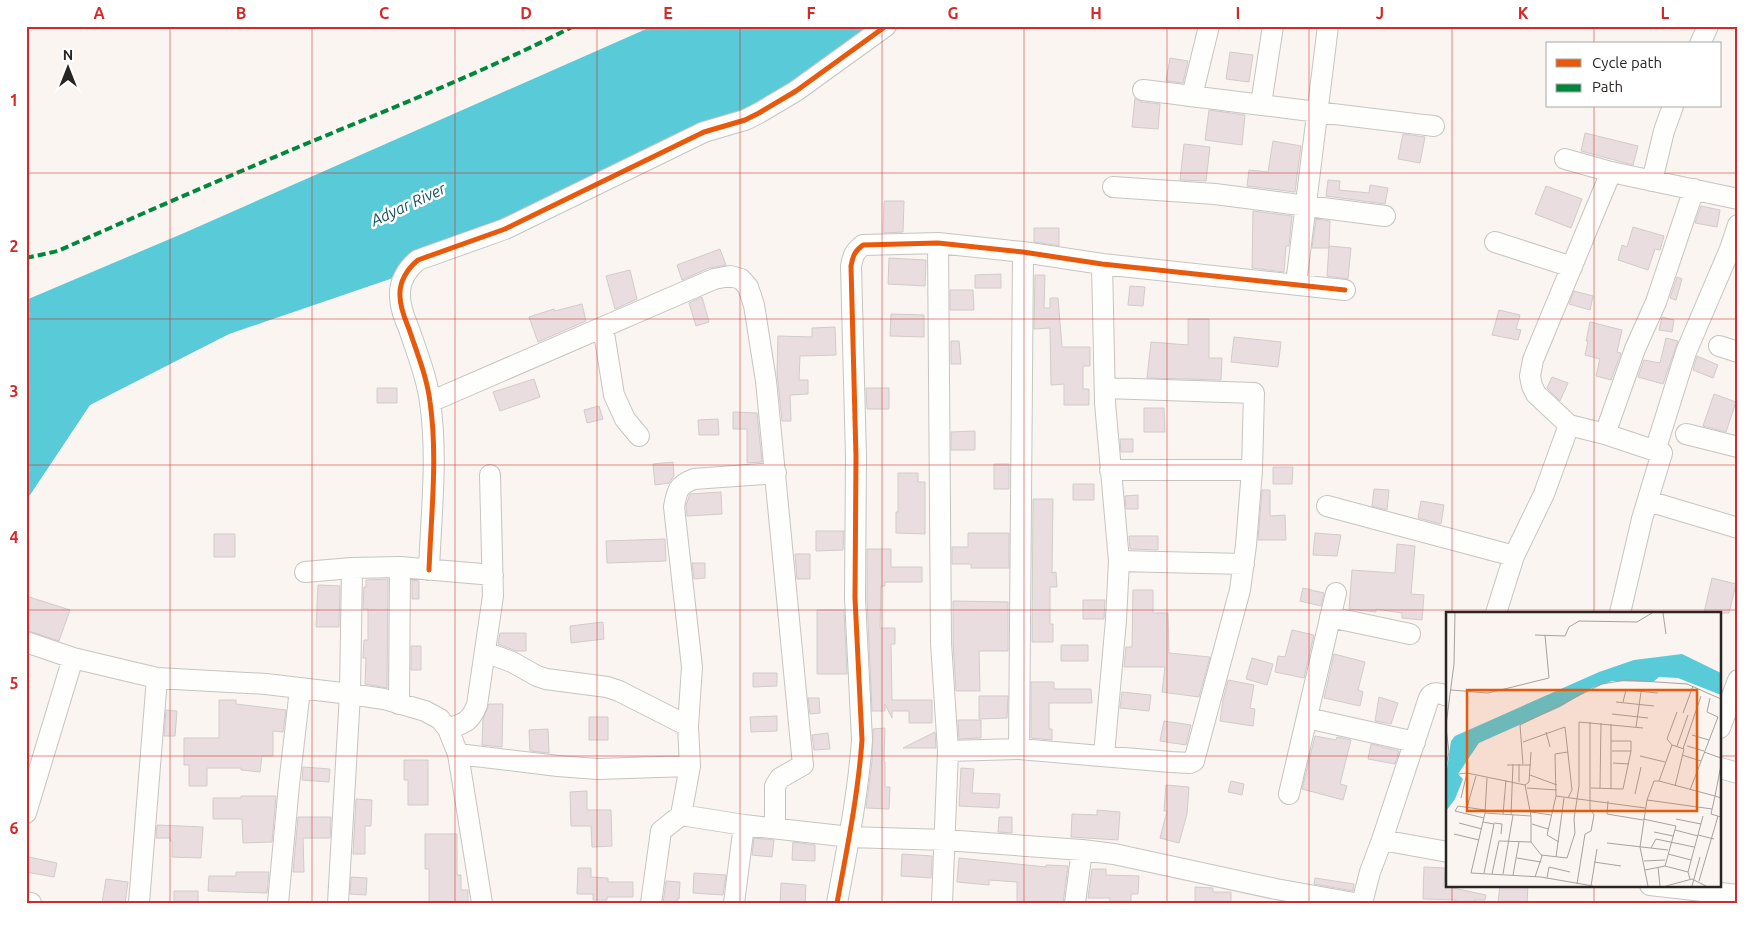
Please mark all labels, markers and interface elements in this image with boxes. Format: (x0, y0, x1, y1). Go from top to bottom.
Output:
text: A (93, 4, 105, 22)
text: B (236, 4, 246, 22)
text: C (379, 4, 389, 22)
text: D (520, 4, 532, 22)
text: E (663, 4, 673, 22)
text: F (807, 4, 816, 22)
text: G (947, 4, 959, 22)
text: H (1090, 4, 1102, 22)
text: I (1236, 4, 1240, 22)
text: J (1376, 4, 1384, 22)
text: K (1518, 4, 1529, 22)
text: L (1661, 4, 1670, 22)
north arrow (42, 42, 92, 92)
legend (1546, 42, 1722, 108)
text: N (63, 47, 73, 63)
text: Cycle path (1592, 54, 1662, 71)
text: Path (1592, 78, 1623, 95)
text: 1 (9, 91, 19, 109)
water label: Adyar River (367, 178, 449, 230)
text: 2 (9, 237, 19, 255)
text: 3 (9, 382, 19, 400)
text: 4 (9, 528, 19, 546)
inset map (1446, 612, 1722, 886)
text: 5 (9, 674, 19, 692)
text: 6 (9, 819, 19, 837)

